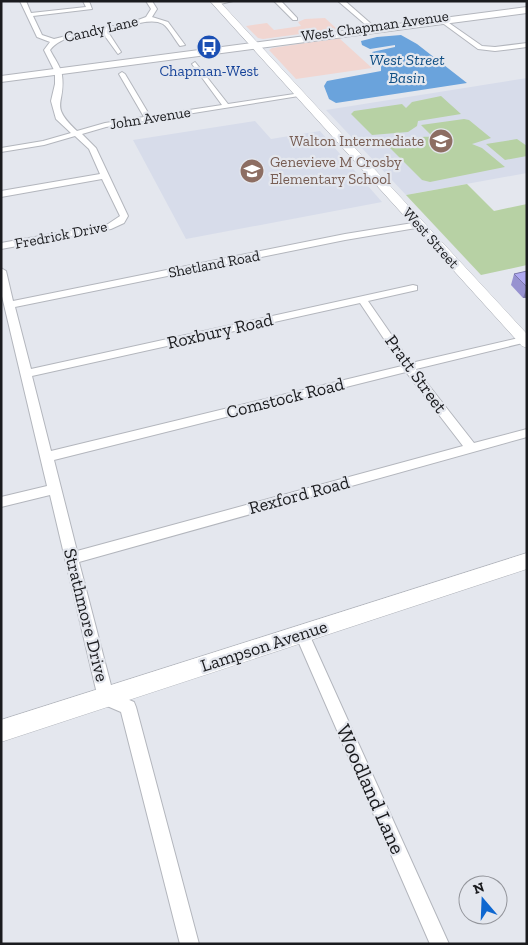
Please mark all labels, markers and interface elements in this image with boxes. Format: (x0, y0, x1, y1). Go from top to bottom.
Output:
street label: West Chapman Avenue (300, 7, 450, 45)
street label: Candy Lane (62, 12, 140, 46)
bus stop icon: Chapman-West (196, 34, 222, 60)
water label: West Street Basin (369, 50, 445, 87)
place label: Chapman-West (159, 62, 259, 80)
street label: John Avenue (108, 103, 192, 133)
school or university icon: Walton Intermediate (428, 128, 454, 154)
place label: Walton Intermediate (290, 132, 424, 150)
place label: Genevieve M Crosby Elementary School (270, 153, 402, 188)
school or university icon: Genevieve M Crosby Elementary School (239, 158, 265, 184)
street label: West Street (399, 204, 463, 272)
street label: Fredrick Drive (13, 217, 109, 253)
street label: Shetland Road (167, 246, 262, 282)
street label: Roxbury Road (165, 308, 275, 354)
street label: Pratt Street (380, 331, 452, 418)
street label: Comstock Road (224, 373, 346, 423)
street label: Rexford Road (246, 471, 352, 519)
street label: Strathmore Drive (59, 546, 113, 684)
street label: Lampson Avenue (198, 615, 330, 677)
street label: Woodland Lane (331, 720, 411, 858)
north arrow (458, 875, 508, 925)
text: N (471, 878, 487, 898)

